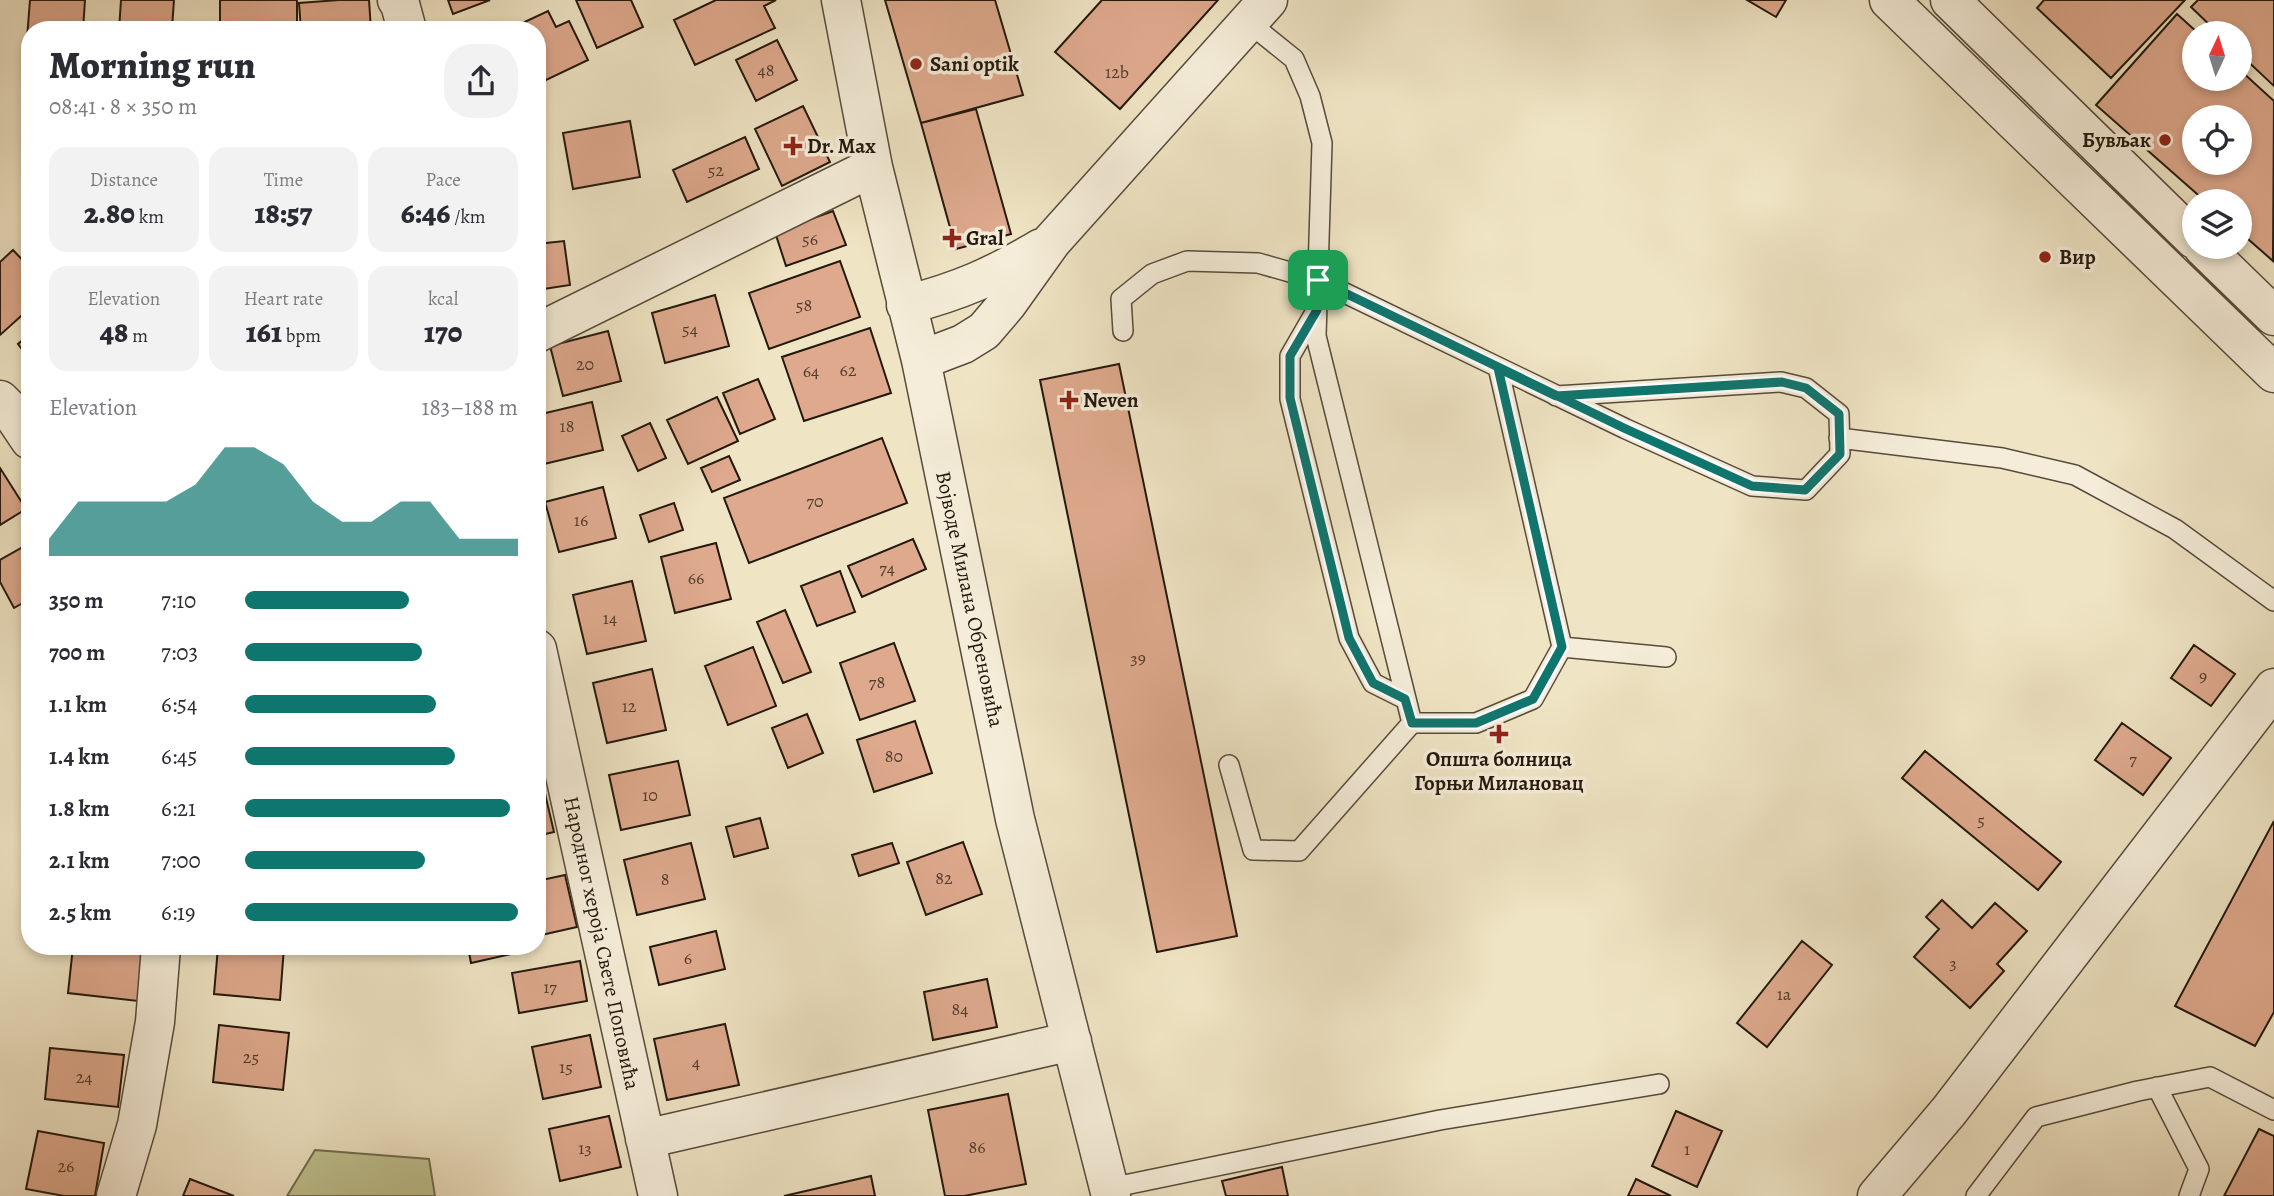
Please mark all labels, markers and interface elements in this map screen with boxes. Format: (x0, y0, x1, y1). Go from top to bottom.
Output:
north arrow (2182, 21, 2252, 91)
map controls (2182, 21, 2252, 259)
text: Morning run (49, 39, 256, 91)
button: share (444, 44, 518, 118)
place label: Sani optik (930, 50, 1019, 78)
marker: Sani optik (908, 56, 924, 72)
house number: 48 (758, 58, 774, 82)
house number: 12b (1105, 60, 1129, 84)
text: 08:41 · 8 × 350 m (49, 91, 197, 122)
button: locate (2182, 105, 2252, 175)
place label: Бувљак (2082, 126, 2151, 154)
place label: Dr. Max (807, 132, 876, 160)
marker: Бувљак (2157, 132, 2173, 148)
marker: Dr. Max (785, 138, 801, 154)
house number: 52 (708, 158, 725, 182)
text: Distance (90, 167, 158, 193)
text: Time (264, 167, 303, 193)
text: Pace (426, 167, 461, 193)
button: layers (2182, 189, 2252, 259)
text: 2.80 (84, 193, 135, 233)
text: 18:57 (254, 193, 313, 233)
text: 6:46 (401, 193, 450, 233)
text: km (135, 204, 164, 230)
text: /km (450, 204, 486, 230)
place label: Gral (966, 224, 1004, 252)
house number: 56 (802, 227, 818, 251)
marker: Gral (944, 230, 960, 246)
place label: Вир (2059, 243, 2096, 271)
marker: Вир (2037, 249, 2053, 265)
pin (1288, 250, 1348, 310)
icon: arrive (1299, 261, 1337, 299)
text: Elevation (87, 286, 160, 312)
text: Heart rate (244, 286, 323, 312)
text: kcal (428, 286, 458, 312)
house number: 58 (796, 293, 812, 317)
text: 48 (100, 312, 128, 352)
text: 161 (246, 312, 282, 352)
text: 170 (424, 312, 462, 352)
house number: 54 (682, 317, 698, 341)
text: m (128, 323, 148, 349)
text: bpm (282, 323, 321, 349)
house number: 20 (576, 352, 594, 376)
house number: 62 (840, 358, 857, 382)
house number: 64 (803, 359, 819, 383)
place label: Neven (1083, 386, 1139, 414)
text: Elevation (49, 392, 137, 423)
text: 183–188 m (422, 392, 518, 423)
marker: Neven (1061, 392, 1077, 408)
house number: 18 (560, 414, 574, 438)
street label: Војводе Милана Обреновића (929, 468, 1011, 730)
house number: 70 (806, 489, 824, 513)
house number: 16 (574, 508, 588, 532)
house number: 74 (879, 556, 895, 580)
house number: 66 (688, 566, 704, 590)
text: 350 m (49, 585, 104, 616)
text: 7:10 (161, 585, 196, 616)
house number: 14 (603, 606, 617, 630)
text: 700 m (49, 637, 105, 668)
text: 7:03 (161, 637, 198, 668)
house number: 39 (1130, 646, 1146, 670)
house number: 9 (2199, 664, 2207, 688)
house number: 78 (869, 670, 885, 694)
text: 1.1 km (49, 689, 107, 720)
text: 6:54 (161, 689, 197, 720)
house number: 12 (622, 694, 637, 718)
marker: Општа болница Горњи Милановац (1489, 724, 1509, 744)
text: 1.4 km (49, 741, 110, 772)
text: 6:45 (161, 741, 197, 772)
house number: 80 (885, 744, 903, 768)
place label: Општа болница Горњи Милановац (1414, 745, 1584, 797)
house number: 7 (2129, 747, 2137, 771)
house number: 10 (642, 783, 658, 807)
text: 1.8 km (49, 793, 110, 824)
text: 6:21 (161, 793, 196, 824)
street label: Народног хероја Свете Поповића (557, 794, 647, 1093)
house number: 5 (1977, 808, 1985, 832)
text: 2.1 km (49, 845, 110, 876)
text: 7:00 (161, 845, 201, 876)
house number: 82 (935, 866, 953, 890)
house number: 8 (661, 867, 669, 891)
text: 2.5 km (49, 897, 111, 928)
text: 6:19 (161, 897, 195, 928)
house number: 6 (684, 946, 692, 970)
house number: 3 (1949, 951, 1957, 975)
house number: 17 (543, 975, 557, 999)
house number: 1a (1777, 982, 1792, 1006)
house number: 84 (952, 997, 968, 1021)
house number: 25 (243, 1045, 259, 1069)
house number: 4 (692, 1050, 700, 1074)
house number: 15 (559, 1055, 573, 1079)
house number: 24 (76, 1065, 92, 1089)
house number: 86 (968, 1135, 986, 1159)
house number: 13 (578, 1136, 592, 1160)
house number: 1 (1684, 1137, 1690, 1161)
house number: 26 (58, 1154, 74, 1178)

